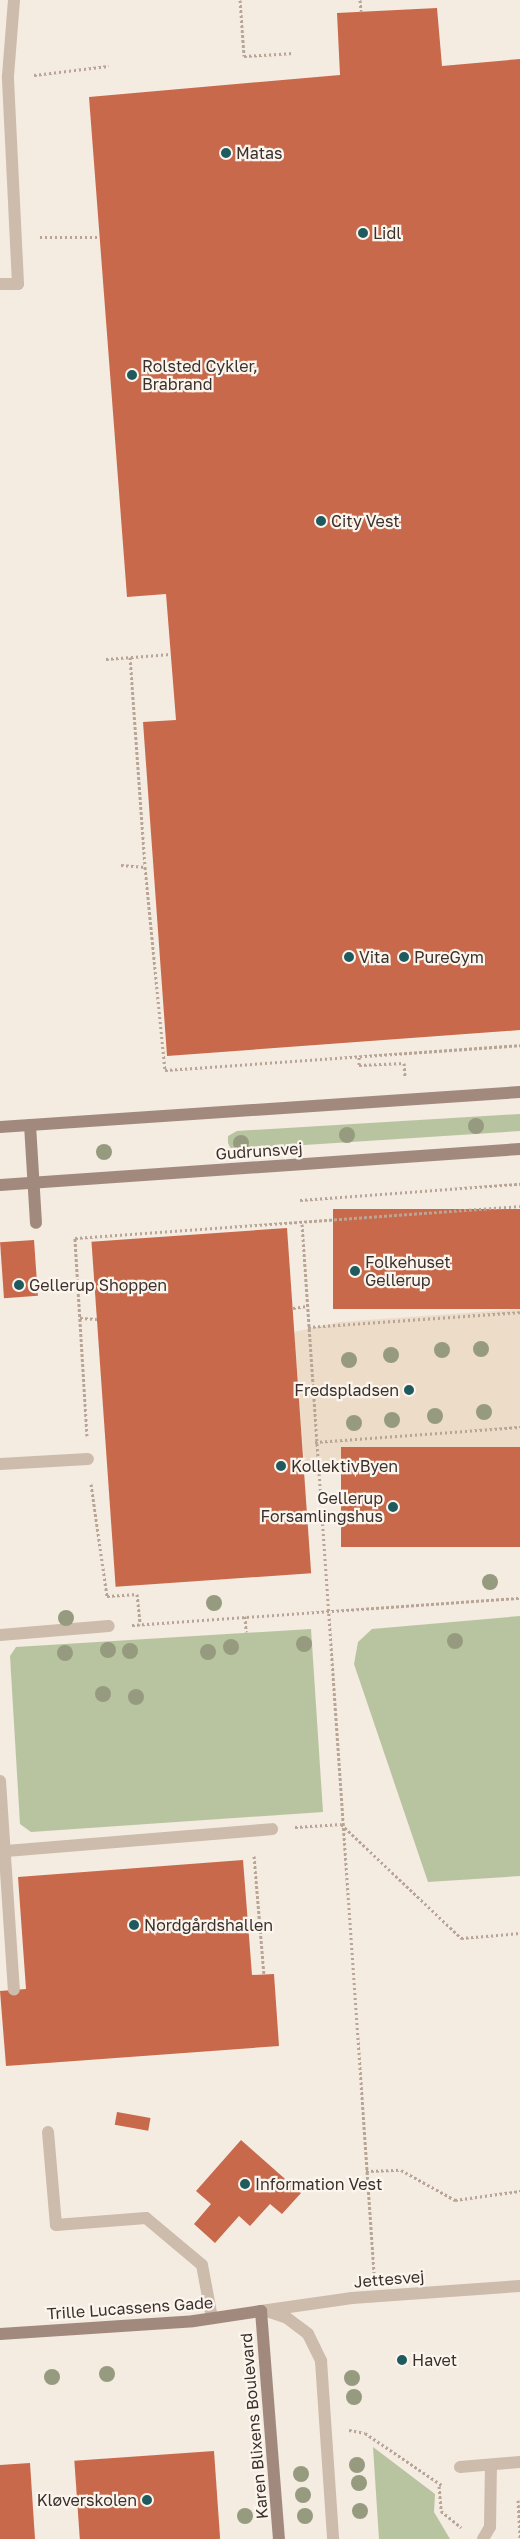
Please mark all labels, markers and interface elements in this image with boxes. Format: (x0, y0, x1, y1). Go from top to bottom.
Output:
place label: Matas (236, 143, 283, 163)
marker: Matas (220, 147, 232, 159)
place label: Lidl (373, 223, 401, 243)
marker: Lidl (357, 227, 369, 239)
place label: Rolsted Cykler, Brabrand (142, 356, 258, 394)
marker: Rolsted Cykler, Brabrand (126, 369, 138, 381)
place label: City Vest (331, 511, 400, 531)
marker: City Vest (315, 515, 327, 527)
place label: Vita (359, 947, 389, 967)
place label: PureGym (414, 947, 484, 967)
marker: Vita (343, 951, 355, 963)
marker: PureGym (398, 951, 410, 963)
street label: Gudrunsvej (215, 1138, 303, 1164)
place label: Folkehuset Gellerup (365, 1252, 451, 1290)
marker: Folkehuset Gellerup (349, 1265, 361, 1277)
place label: Gellerup Shoppen (29, 1275, 167, 1295)
marker: Gellerup Shoppen (13, 1279, 25, 1291)
place label: Fredspladsen (294, 1380, 399, 1400)
marker: Fredspladsen (403, 1384, 415, 1396)
place label: KollektivByen (291, 1456, 398, 1476)
marker: KollektivByen (275, 1460, 287, 1472)
place label: Gellerup Forsamlingshus (261, 1488, 383, 1526)
marker: Gellerup Forsamlingshus (387, 1501, 399, 1513)
place label: Nordgårdshallen (144, 1915, 273, 1935)
marker: Nordgårdshallen (128, 1919, 140, 1931)
place label: Information Vest (255, 2174, 382, 2194)
marker: Information Vest (239, 2178, 251, 2190)
street label: Jettesvej (353, 2266, 425, 2292)
street label: Trille Lucassens Gade (46, 2293, 214, 2323)
street label: Karen Blixens Boulevard (236, 2332, 272, 2520)
place label: Havet (412, 2350, 457, 2370)
marker: Havet (396, 2354, 408, 2366)
place label: Kløverskolen (37, 2490, 137, 2510)
marker: Kløverskolen (141, 2494, 153, 2506)

